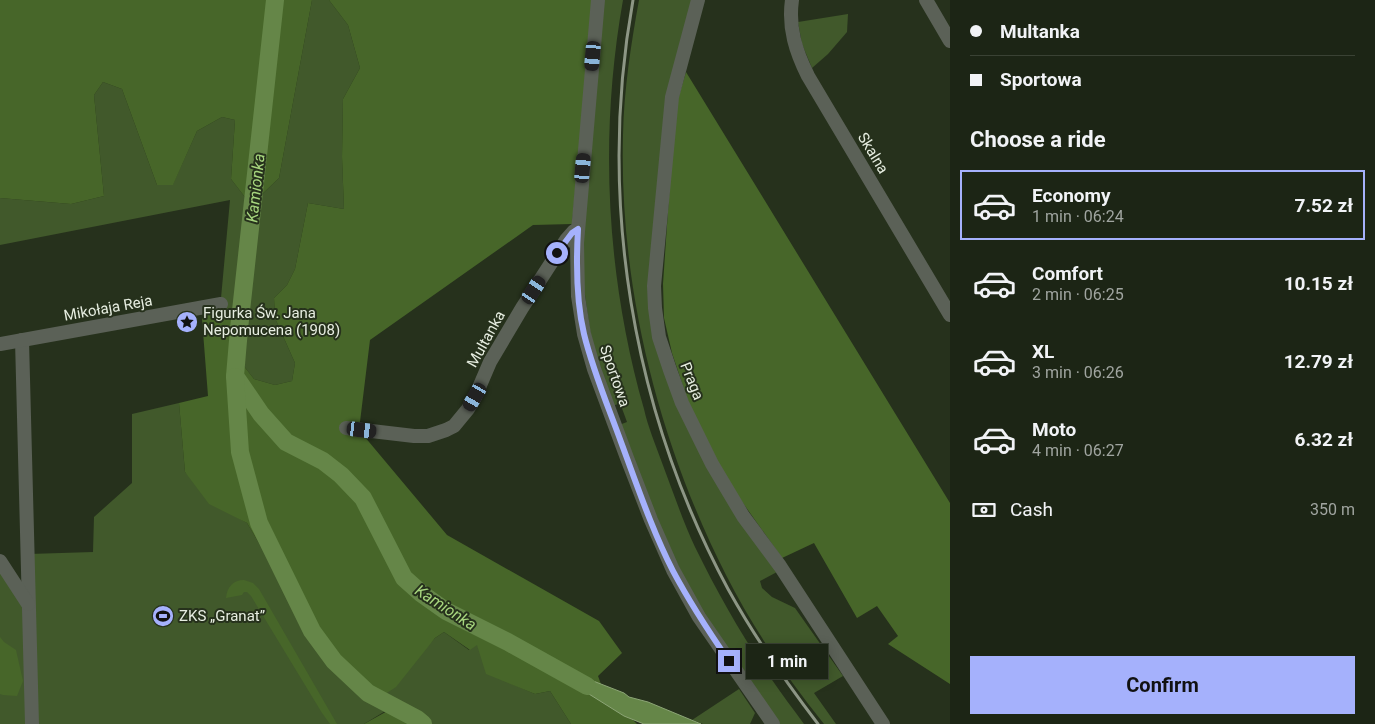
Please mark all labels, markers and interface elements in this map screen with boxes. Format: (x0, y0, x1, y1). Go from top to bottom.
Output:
text: Multanka (1000, 20, 1080, 43)
car (584, 40, 601, 72)
text: Sportowa (1000, 68, 1082, 91)
text: Choose a ride (970, 127, 1106, 152)
street label: Skalna (854, 129, 892, 177)
car (574, 152, 591, 184)
water label: Kamionka (242, 153, 269, 224)
icon: car (972, 183, 1017, 228)
text: Economy (1032, 184, 1111, 207)
text: 7.52 zł (1295, 194, 1353, 217)
text: 1 min · 06:24 (1032, 207, 1124, 226)
route start (546, 242, 568, 264)
icon: car (972, 261, 1017, 306)
text: Comfort (1032, 262, 1103, 285)
text: 10.15 zł (1284, 272, 1353, 295)
car (519, 273, 548, 307)
text: 2 min · 06:25 (1032, 285, 1124, 304)
street label: Mikołaja Reja (62, 291, 154, 325)
place label: Figurka Św. Jana Nepomucena (1908) (203, 304, 340, 339)
street label: Multanka (463, 307, 509, 371)
place icon: Figurka Św. Jana Nepomucena (1908) (175, 310, 199, 334)
icon: car (972, 339, 1017, 384)
text: XL (1032, 340, 1054, 363)
street label: Sportowa (596, 343, 634, 409)
text: 12.79 zł (1284, 350, 1353, 373)
street label: Praga (676, 360, 708, 402)
text: 3 min · 06:26 (1032, 363, 1124, 382)
car (461, 380, 488, 414)
icon: car (972, 417, 1017, 462)
text: Moto (1032, 418, 1076, 441)
car (346, 421, 377, 439)
text: 6.32 zł (1295, 428, 1353, 451)
text: 4 min · 06:27 (1032, 441, 1124, 460)
icon: cash (970, 496, 998, 524)
text: Cash (1010, 498, 1053, 521)
text: 350 m (1310, 500, 1355, 519)
water label: Kamionka (411, 581, 480, 634)
sports icon: ZKS „Granat” (151, 604, 175, 628)
place label: ZKS „Granat” (179, 607, 265, 625)
callout: 1 min (746, 644, 829, 678)
route end (718, 650, 740, 672)
text: 1 min (767, 652, 807, 671)
button: Confirm (970, 656, 1355, 714)

